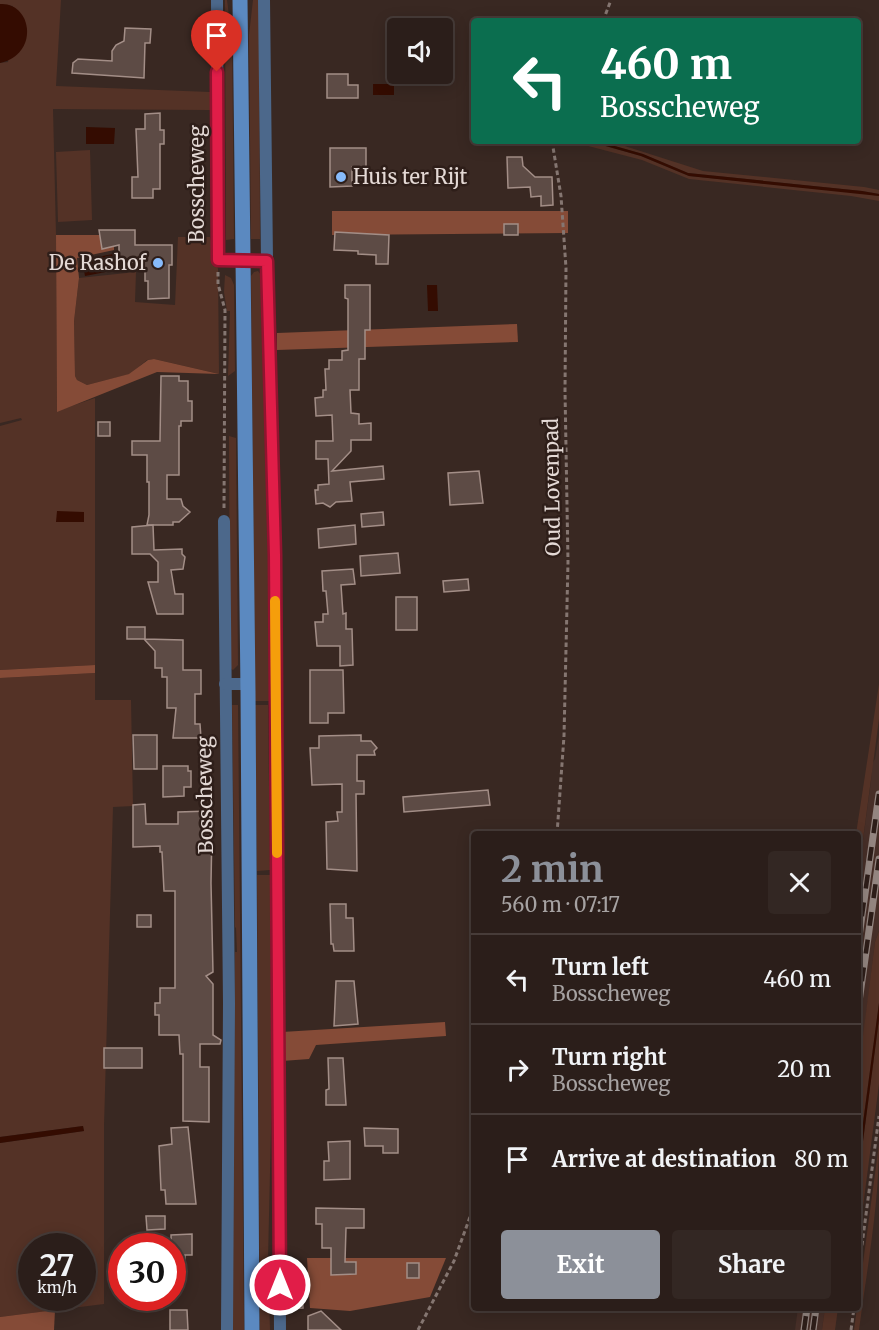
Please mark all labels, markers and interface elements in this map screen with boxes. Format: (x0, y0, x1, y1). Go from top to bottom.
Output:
pin (191, 10, 242, 72)
map controls (387, 18, 453, 84)
button: sound (387, 18, 453, 84)
icon: arrive (200, 19, 233, 52)
text: 460 m (600, 38, 732, 90)
icon: left (501, 42, 579, 120)
text: Bosscheweg (600, 90, 760, 124)
street label: Bosscheweg (184, 125, 209, 243)
place label: Huis ter Rijt (353, 164, 468, 189)
marker: Huis ter Rijt (334, 170, 348, 184)
place label: De Rashof (49, 250, 147, 275)
marker: De Rashof (151, 256, 165, 270)
street label: Oud Lovenpad (538, 418, 565, 556)
street label: Bosscheweg (191, 736, 218, 854)
text: 2 min (501, 847, 604, 892)
button: close (768, 851, 831, 914)
text: 560 m · 07:17 (501, 892, 620, 917)
text: Turn left (552, 953, 649, 981)
icon: left (501, 963, 534, 996)
text: 460 m (763, 965, 831, 993)
text: Bosscheweg (552, 981, 670, 1006)
text: Turn right (552, 1043, 666, 1071)
icon: right (501, 1053, 534, 1086)
text: 20 m (777, 1055, 831, 1083)
text: Bosscheweg (552, 1071, 670, 1096)
icon: arrive (501, 1143, 534, 1176)
text: Arrive at destination (552, 1145, 776, 1173)
text: 80 m (794, 1145, 848, 1173)
button: Exit (501, 1230, 660, 1299)
button: Share (672, 1230, 831, 1299)
speed limit sign: 30 (108, 1233, 186, 1311)
text: 27 (40, 1246, 74, 1284)
position arrow (248, 1253, 312, 1317)
text: km/h (37, 1278, 77, 1297)

